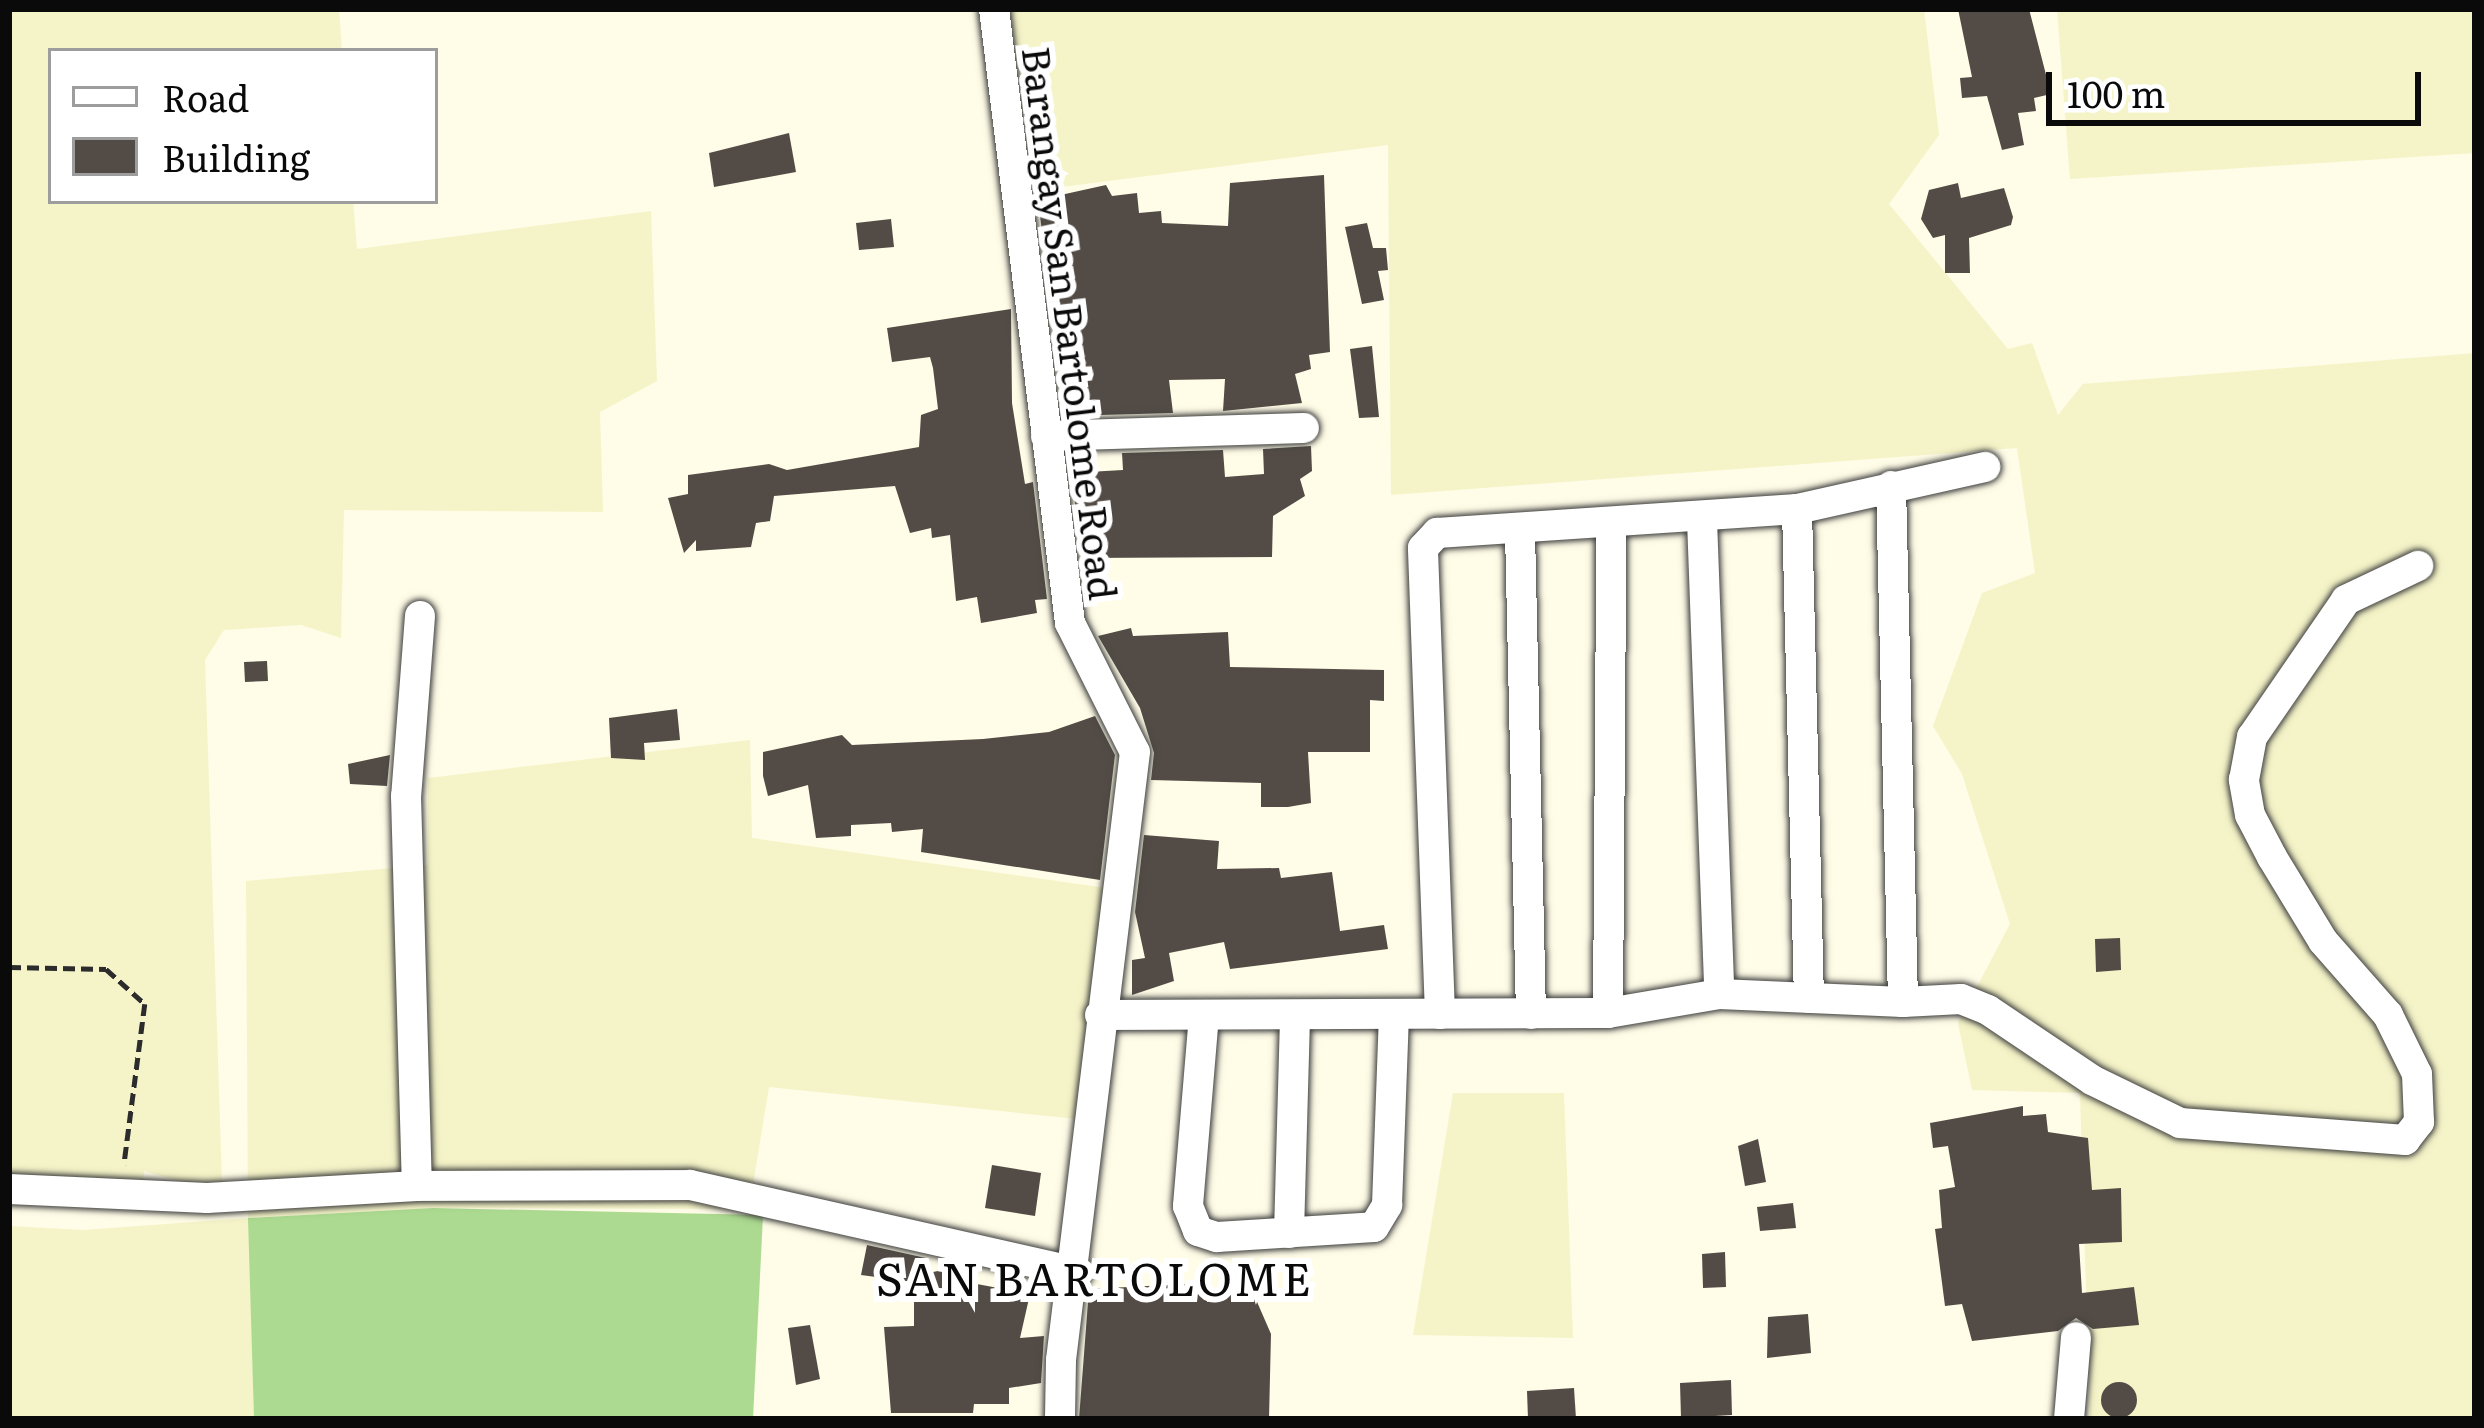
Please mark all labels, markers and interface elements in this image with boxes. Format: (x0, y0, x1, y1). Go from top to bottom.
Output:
street label: Barangay San Bartolome Road (1015, 44, 1129, 602)
legend (48, 48, 438, 204)
scale bar (2052, 48, 2427, 122)
text: 100 m (2067, 66, 2165, 119)
text: Road (162, 70, 249, 123)
text: Building (162, 130, 310, 183)
district label: SAN BARTOLOME (876, 1250, 1314, 1304)

